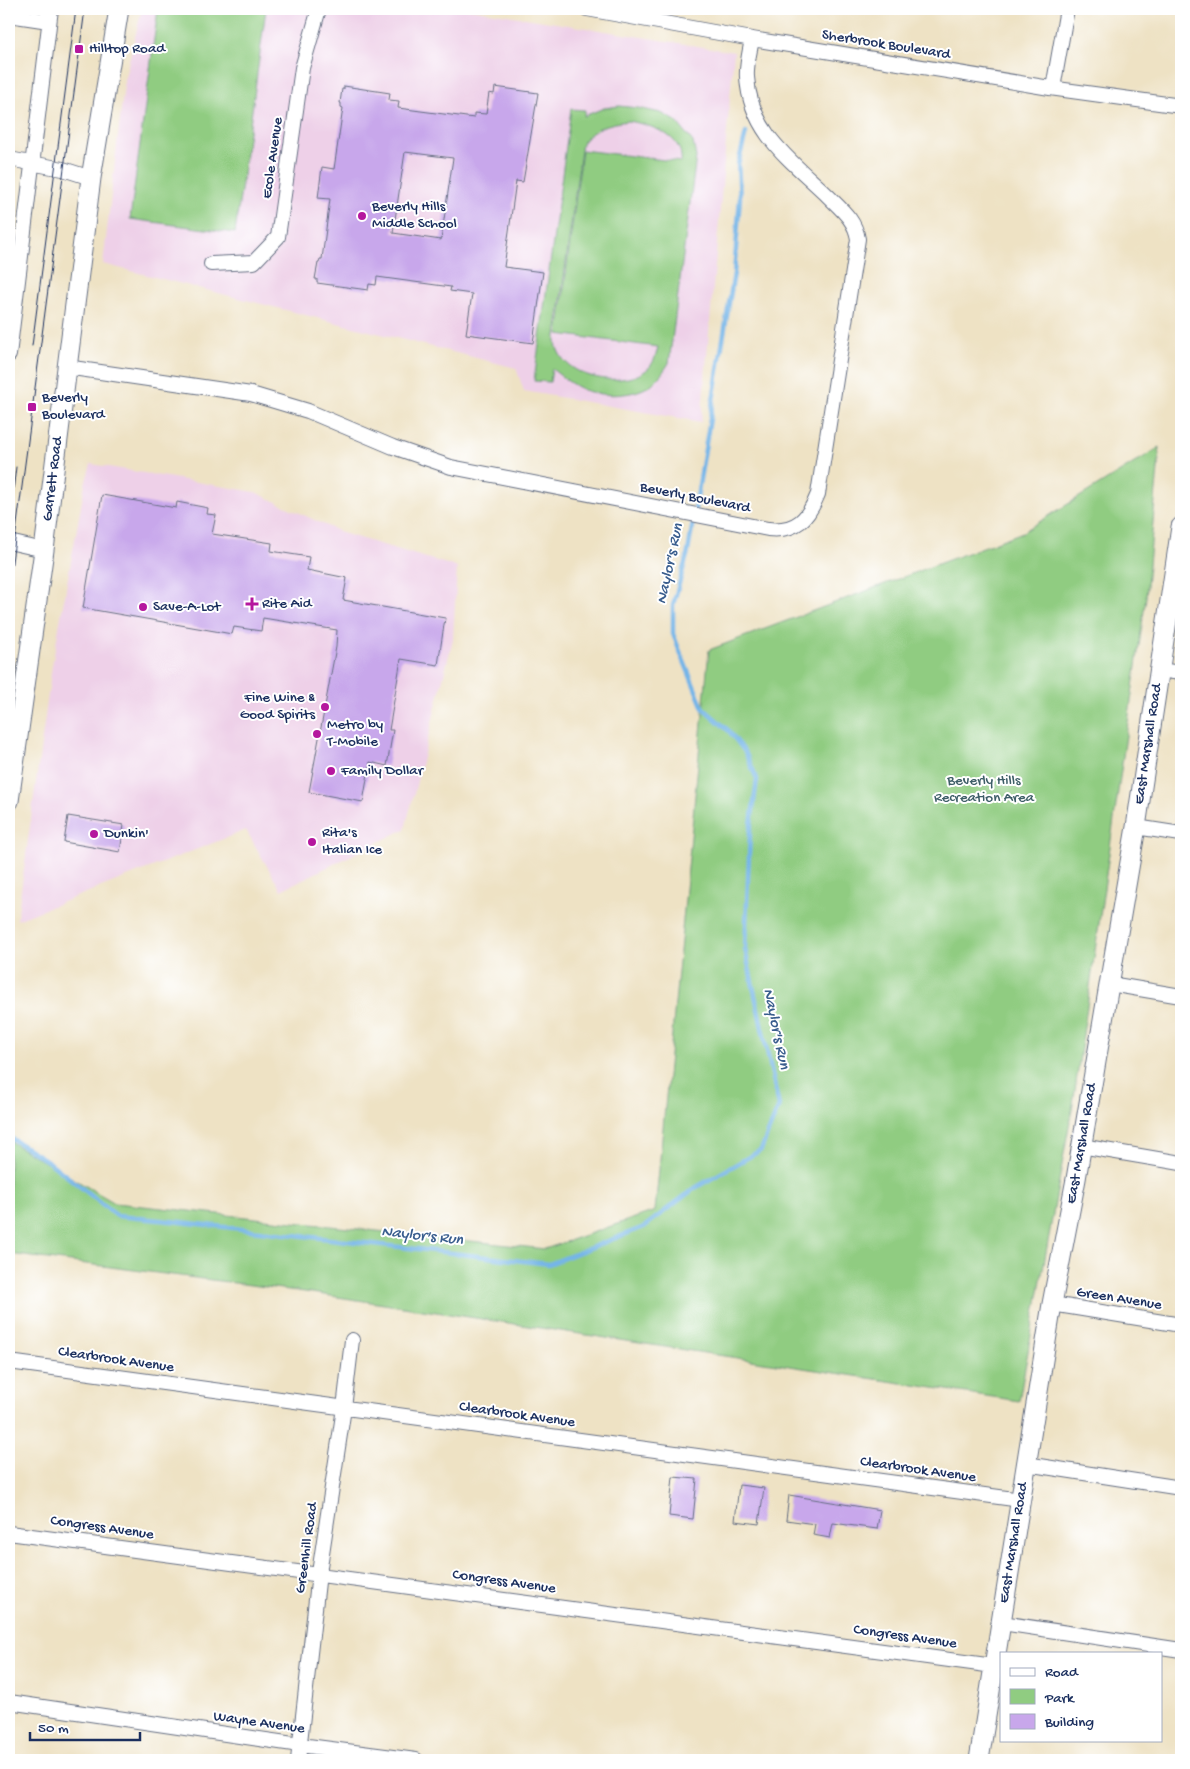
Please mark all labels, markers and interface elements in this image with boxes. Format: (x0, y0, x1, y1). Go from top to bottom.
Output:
street label: Sherbrook Boulevard (821, 26, 953, 64)
place label: Hilltop Road (89, 40, 166, 58)
marker: Hilltop Road (73, 43, 85, 55)
street label: Ecole Avenue (258, 116, 288, 200)
place label: Beverly Hills Middle School (371, 198, 457, 233)
marker: Beverly Hills Middle School (356, 210, 368, 222)
place label: Beverly Boulevard (41, 389, 106, 424)
marker: Beverly Boulevard (26, 401, 38, 413)
street label: Garrett Road (39, 435, 67, 522)
street label: Beverly Boulevard (637, 478, 753, 518)
water label: Naylor's Run (653, 522, 689, 606)
place label: Rite Aid (262, 595, 313, 613)
place label: Save-A-Lot (153, 598, 222, 616)
marker: Rite Aid (246, 598, 258, 610)
marker: Save-A-Lot (137, 601, 149, 613)
street label: East Marshall Road (1130, 681, 1167, 806)
place label: Fine Wine & Good Spirits (240, 689, 315, 724)
marker: Fine Wine & Good Spirits (319, 701, 331, 713)
place label: Metro by T-Mobile (326, 716, 384, 751)
marker: Metro by T-Mobile (311, 728, 323, 740)
place label: Family Dollar (340, 762, 425, 780)
marker: Family Dollar (325, 765, 337, 777)
park label: Beverly Hills Recreation Area (934, 772, 1035, 807)
place label: Rita's Italian Ice (322, 824, 382, 859)
place label: Dunkin' (103, 825, 149, 843)
marker: Dunkin' (88, 828, 100, 840)
marker: Rita's Italian Ice (306, 836, 318, 848)
water label: Naylor's Run (757, 987, 793, 1071)
street label: East Marshall Road (1062, 1081, 1101, 1205)
water label: Naylor's Run (380, 1223, 464, 1251)
street label: Green Avenue (1075, 1283, 1163, 1315)
street label: Clearbrook Avenue (57, 1343, 175, 1377)
street label: Clearbrook Avenue (458, 1398, 576, 1432)
street label: Clearbrook Avenue (859, 1453, 977, 1487)
street label: East Marshall Road (995, 1480, 1032, 1604)
street label: Greenhill Road (292, 1500, 322, 1595)
street label: Congress Avenue (49, 1512, 155, 1544)
street label: Congress Avenue (451, 1566, 557, 1598)
street label: Congress Avenue (852, 1621, 958, 1653)
legend (1000, 1652, 1162, 1742)
text: Road (1045, 1664, 1079, 1682)
text: Park (1044, 1690, 1075, 1708)
street label: Wayne Avenue (212, 1708, 306, 1738)
scale bar (30, 1709, 140, 1741)
text: Building (1044, 1714, 1094, 1732)
text: 50 m (38, 1720, 69, 1738)

